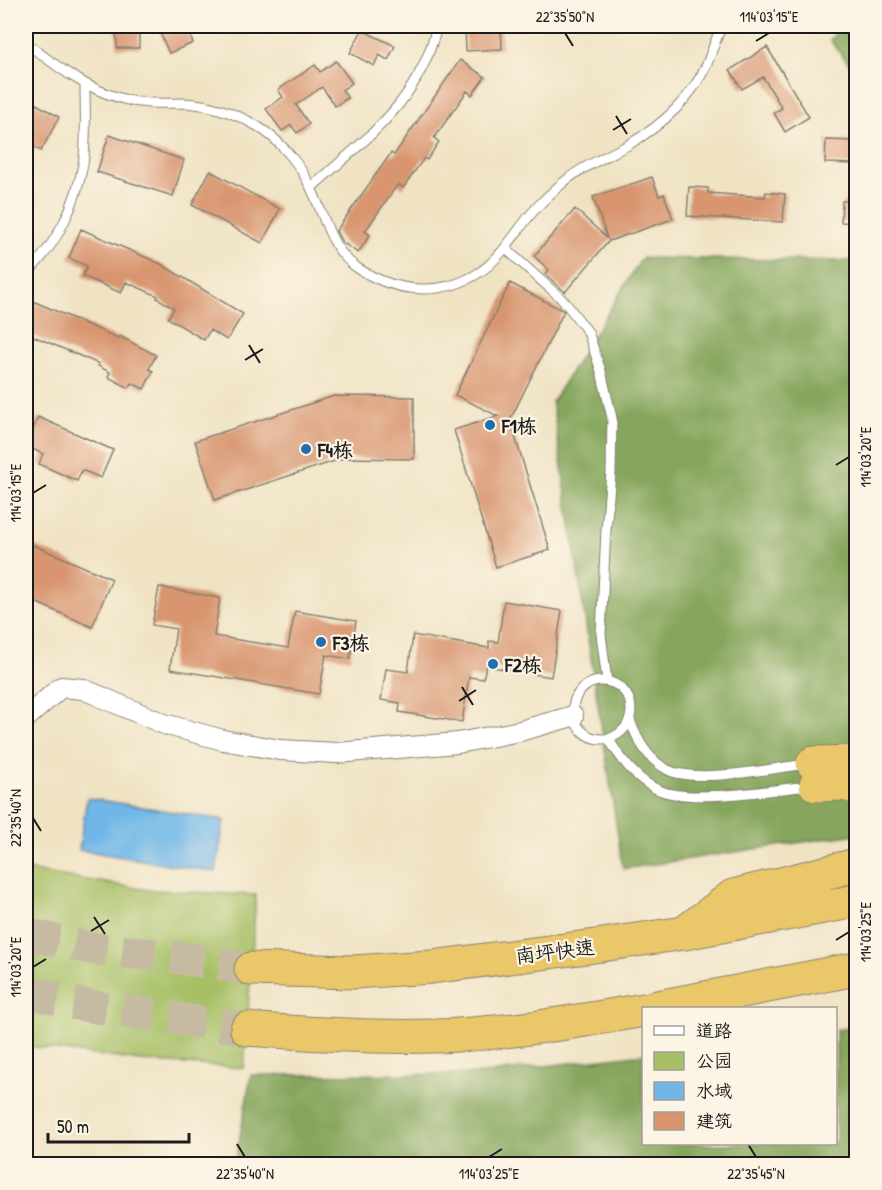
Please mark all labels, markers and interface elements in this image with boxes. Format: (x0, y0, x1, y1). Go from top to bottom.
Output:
text: 22°35'50"N (536, 6, 594, 27)
text: 114°03'15"E (740, 6, 799, 27)
place label: F1栋 (501, 412, 537, 439)
marker: F1栋 (483, 418, 497, 432)
text: 114°03'20"E (855, 426, 876, 487)
place label: F4栋 (317, 436, 353, 463)
marker: F4栋 (299, 442, 313, 456)
text: 114°03'15"E (5, 463, 26, 522)
place label: F3栋 (332, 629, 369, 656)
marker: F3栋 (314, 635, 328, 649)
place label: F2栋 (504, 651, 542, 678)
marker: F2栋 (486, 657, 500, 671)
text: 22°35'40"N (5, 789, 26, 847)
text: 114°03'25"E (855, 901, 876, 962)
street label: 南坪快速 (514, 933, 596, 969)
text: 114°03'20"E (5, 936, 26, 997)
legend (642, 1007, 837, 1145)
text: 道路 (696, 1018, 732, 1043)
text: 公园 (696, 1048, 732, 1073)
text: 水域 (696, 1078, 732, 1103)
scale bar (48, 1106, 189, 1144)
text: 建筑 (696, 1108, 732, 1133)
text: 50 m (57, 1114, 89, 1139)
text: 22°35'40"N (216, 1163, 274, 1184)
text: 114°03'25"E (459, 1163, 520, 1184)
text: 22°35'45"N (727, 1163, 785, 1184)

